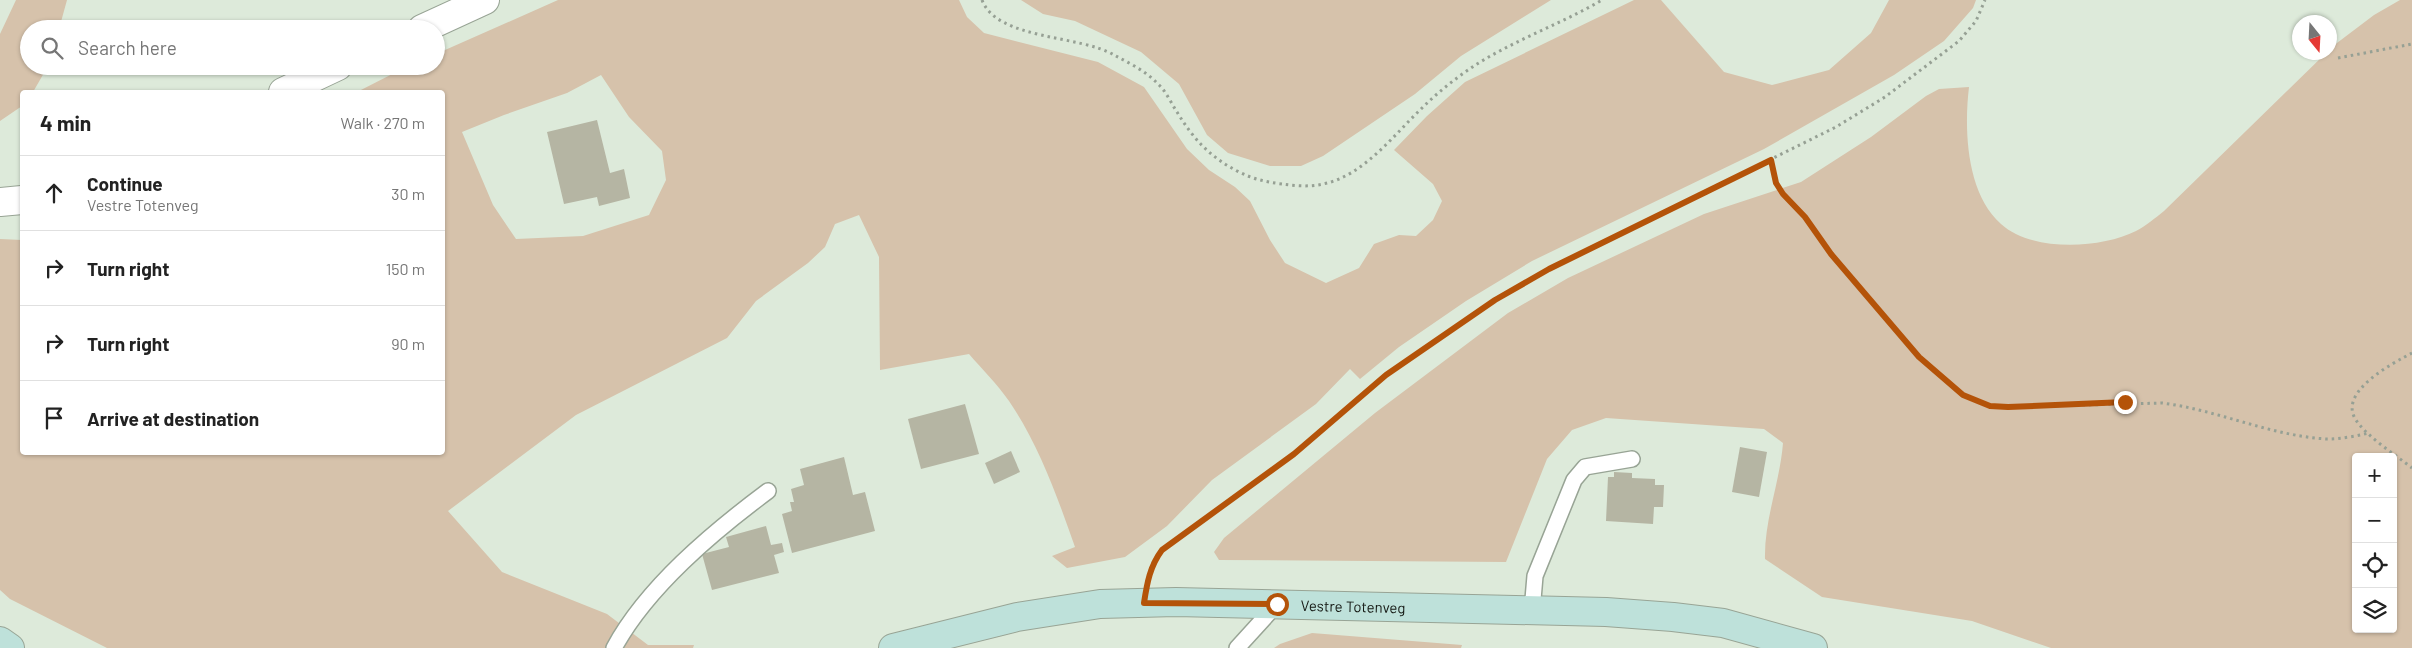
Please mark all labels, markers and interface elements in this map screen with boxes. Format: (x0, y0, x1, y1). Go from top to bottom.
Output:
north arrow (2292, 15, 2337, 60)
search box (20, 20, 445, 75)
icon: search (38, 34, 66, 62)
text: Search here (78, 36, 177, 59)
text: 4 min (40, 110, 91, 135)
text: Walk · 270 m (340, 113, 425, 132)
text: Continue (87, 172, 163, 195)
icon: ahead (40, 179, 68, 207)
text: 30 m (391, 184, 425, 203)
text: Vestre Totenveg (87, 195, 199, 214)
icon: right (40, 254, 68, 282)
text: Turn right (87, 257, 169, 280)
text: 150 m (386, 259, 425, 278)
icon: right (40, 329, 68, 357)
text: Turn right (87, 332, 169, 355)
text: 90 m (391, 334, 425, 353)
route end (2114, 391, 2137, 414)
icon: arrive (40, 404, 68, 432)
text: Arrive at destination (87, 407, 259, 430)
map controls (2352, 453, 2397, 633)
button: + (2352, 453, 2397, 498)
button: − (2352, 498, 2397, 543)
button: locate (2352, 543, 2397, 588)
button: layers (2352, 588, 2397, 633)
route start (1266, 593, 1289, 616)
street label: Vestre Totenveg (1301, 596, 1406, 616)

